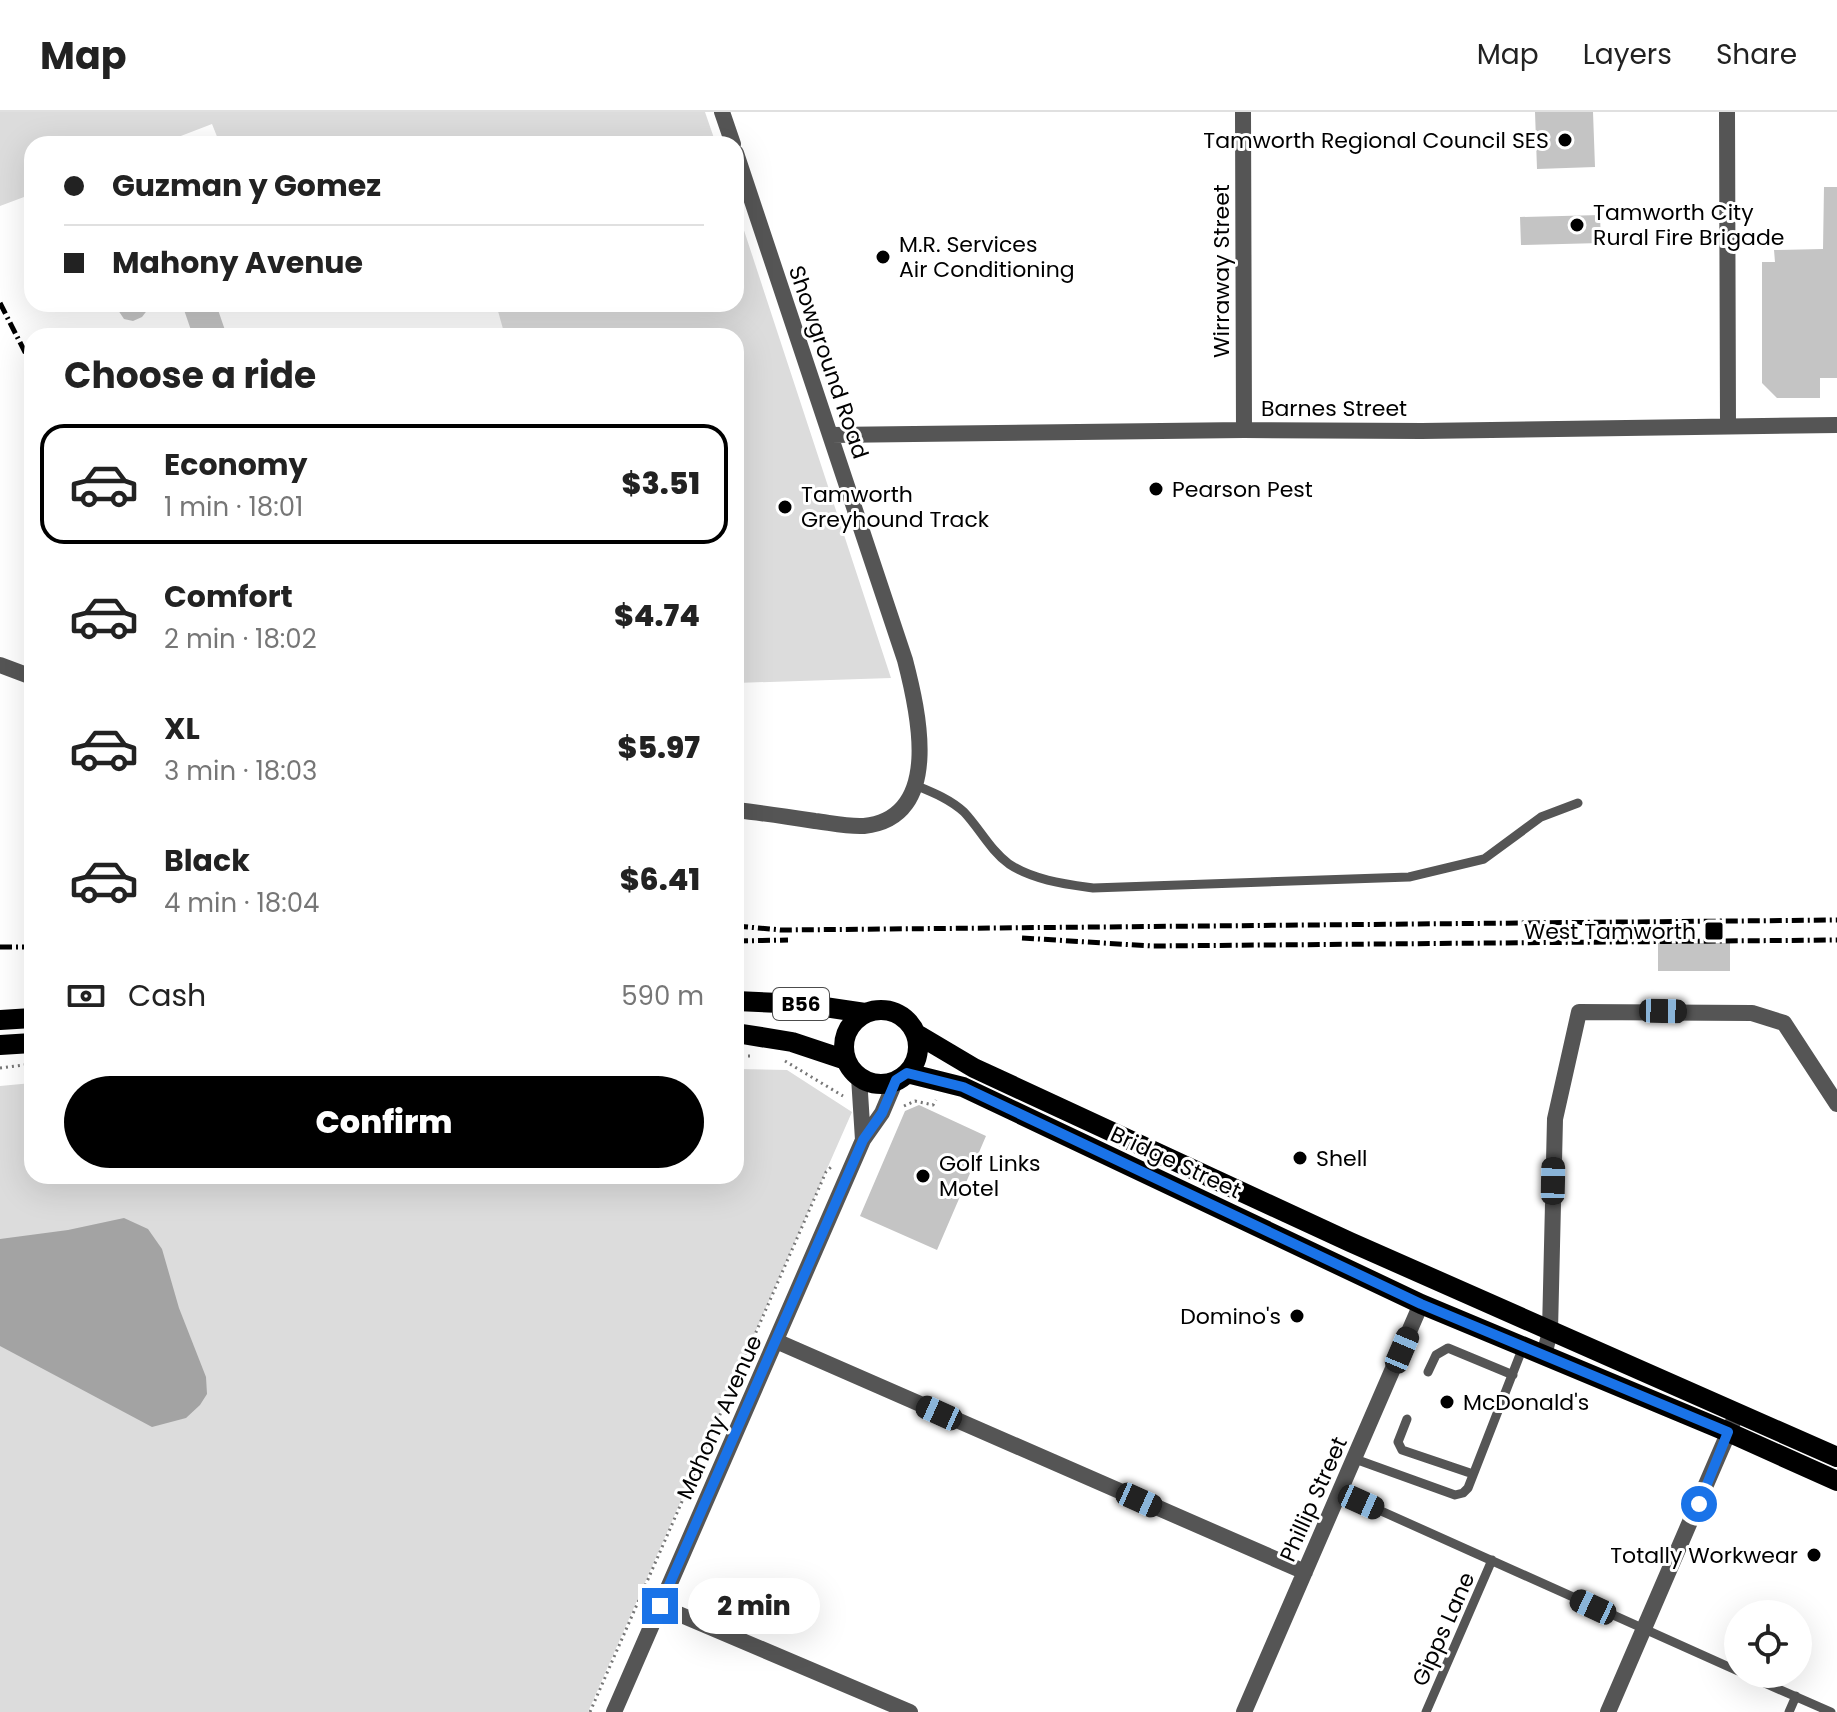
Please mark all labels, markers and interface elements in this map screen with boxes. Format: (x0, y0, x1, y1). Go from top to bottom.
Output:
text: Map (40, 29, 127, 82)
text: Map (1477, 35, 1539, 74)
text: Layers (1583, 35, 1672, 74)
text: Share (1716, 35, 1797, 74)
place label: Tamworth Regional Council SES (1203, 125, 1549, 156)
marker: Tamworth Regional Council SES (1556, 131, 1574, 149)
text: Guzman y Gomez (112, 164, 381, 207)
street label: Wirraway Street (1206, 184, 1237, 358)
place label: Tamworth City Rural Fire Brigade (1593, 197, 1784, 253)
marker: Tamworth City Rural Fire Brigade (1568, 216, 1586, 234)
place label: M.R. Services Air Conditioning (899, 229, 1075, 285)
text: Mahony Avenue (112, 241, 363, 284)
marker: M.R. Services Air Conditioning (874, 248, 892, 266)
street label: Showground Road (781, 261, 876, 463)
text: Choose a ride (64, 350, 316, 401)
street label: Barnes Street (1261, 393, 1407, 424)
text: Economy (164, 443, 308, 486)
icon: car (68, 448, 140, 520)
text: $3.51 (622, 462, 700, 505)
place label: Pearson Pest (1172, 474, 1313, 505)
place label: Tamworth Greyhound Track (801, 479, 990, 535)
marker: Pearson Pest (1147, 480, 1165, 498)
text: 1 min · 18:01 (164, 489, 303, 525)
marker: Tamworth Greyhound Track (776, 498, 794, 516)
text: Comfort (164, 575, 293, 618)
icon: car (68, 580, 140, 652)
text: $4.74 (614, 594, 700, 637)
text: 2 min · 18:02 (164, 621, 317, 657)
text: XL (164, 707, 200, 750)
icon: car (68, 712, 140, 784)
text: $5.97 (618, 726, 700, 769)
text: 3 min · 18:03 (164, 753, 317, 789)
text: Black (164, 839, 250, 882)
icon: car (68, 844, 140, 916)
text: $6.41 (620, 858, 700, 901)
text: 4 min · 18:04 (164, 885, 319, 921)
place label: West Tamworth (1524, 916, 1696, 947)
marker: West Tamworth (1703, 920, 1725, 942)
icon: cash (64, 974, 108, 1018)
text: Cash (128, 974, 206, 1017)
text: 590 m (621, 978, 704, 1014)
road number: B56 (773, 988, 829, 1020)
car (1639, 999, 1687, 1023)
button: Confirm (64, 1076, 704, 1168)
street label: Bridge Street (1105, 1119, 1246, 1206)
place label: Shell (1316, 1143, 1367, 1174)
place label: Golf Links Motel (939, 1148, 1041, 1204)
marker: Shell (1291, 1149, 1309, 1167)
car (1541, 1157, 1565, 1205)
marker: Golf Links Motel (914, 1167, 932, 1185)
place label: Domino's (1180, 1301, 1281, 1332)
marker: Domino's (1288, 1307, 1306, 1325)
car (1382, 1323, 1422, 1377)
street label: Mahony Avenue (669, 1330, 770, 1504)
place label: McDonald's (1463, 1387, 1589, 1418)
car (912, 1392, 966, 1434)
marker: McDonald's (1438, 1393, 1456, 1411)
street label: Phillip Street (1272, 1432, 1355, 1567)
car (1112, 1479, 1166, 1521)
car (1334, 1481, 1388, 1523)
route start (1681, 1486, 1717, 1522)
place label: Totally Workwear (1610, 1540, 1798, 1571)
marker: Totally Workwear (1805, 1546, 1823, 1564)
street label: Gipps Lane (1405, 1567, 1482, 1691)
callout: 2 min (688, 1578, 820, 1634)
car (1566, 1586, 1620, 1628)
route end (642, 1588, 678, 1624)
text: 2 min (717, 1588, 791, 1624)
map controls (1724, 1600, 1812, 1688)
button: locate (1724, 1600, 1812, 1688)

